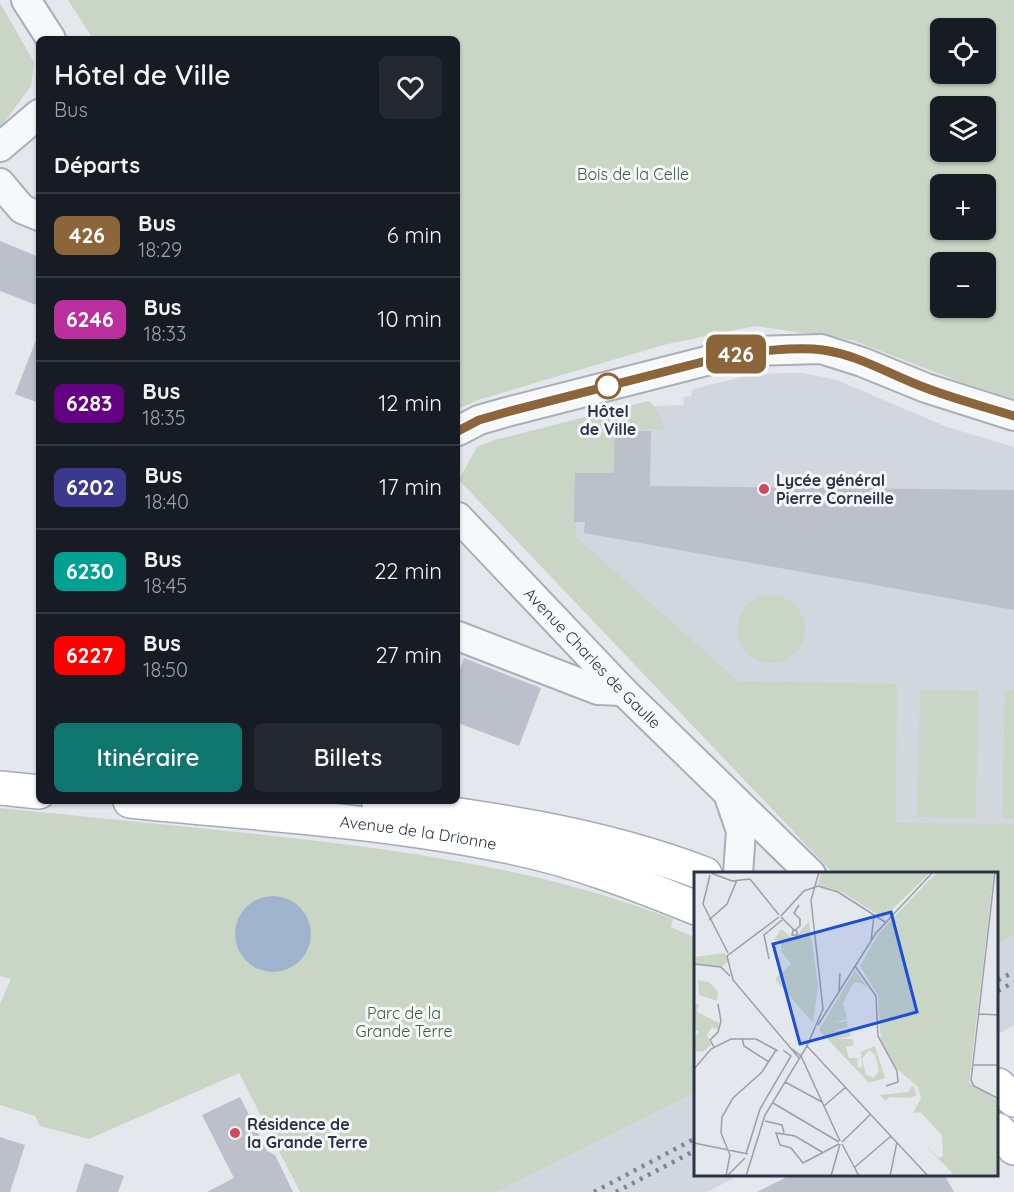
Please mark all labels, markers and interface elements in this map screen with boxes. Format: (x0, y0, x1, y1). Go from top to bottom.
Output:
map controls (930, 18, 996, 318)
button: locate (930, 18, 996, 84)
button: heart (379, 56, 442, 119)
text: Hôtel de Ville (54, 57, 231, 92)
button: layers (930, 96, 996, 162)
text: Bus (54, 97, 88, 122)
text: Départs (54, 151, 140, 179)
park label: Bois de la Celle (577, 164, 689, 184)
button: + (930, 174, 996, 240)
text: Bus (138, 209, 176, 237)
text: 6 min (387, 221, 442, 249)
text: 426 (69, 222, 105, 248)
text: 18:29 (138, 237, 182, 262)
button: − (930, 252, 996, 318)
text: Bus (144, 293, 181, 321)
text: 10 min (377, 305, 442, 333)
text: 6246 (66, 306, 114, 332)
text: 18:33 (144, 321, 186, 346)
line badge: 426 (702, 334, 771, 374)
text: 426 (718, 341, 754, 367)
marker: Hôtel de Ville (595, 373, 621, 399)
text: Bus (142, 377, 180, 405)
text: 12 min (378, 389, 442, 417)
text: 6283 (66, 390, 112, 416)
place label: Hôtel de Ville (580, 401, 636, 439)
text: 18:35 (142, 405, 186, 430)
text: Bus (144, 461, 182, 489)
place label: Lycée général Pierre Corneille (776, 470, 894, 508)
text: 17 min (379, 473, 442, 501)
text: 6202 (66, 474, 114, 500)
marker: Lycée général Pierre Corneille (757, 482, 771, 496)
text: 18:40 (144, 489, 189, 514)
text: Bus (144, 545, 182, 573)
text: 22 min (374, 557, 442, 585)
text: 6230 (66, 558, 114, 584)
text: 18:45 (144, 573, 187, 598)
street label: Avenue Charles de Gaulle (520, 583, 665, 733)
text: Bus (143, 629, 181, 657)
text: 27 min (375, 641, 442, 669)
text: 6227 (66, 642, 113, 668)
text: 18:50 (143, 657, 188, 682)
button: Itinéraire (54, 723, 242, 792)
button: Billets (254, 723, 442, 792)
street label: Avenue de la Drionne (339, 811, 498, 854)
inset map (694, 872, 999, 1177)
park label: Parc de la Grande Terre (356, 1003, 452, 1041)
place label: Résidence de la Grande Terre (247, 1114, 368, 1152)
marker: Résidence de la Grande Terre (228, 1126, 242, 1140)

